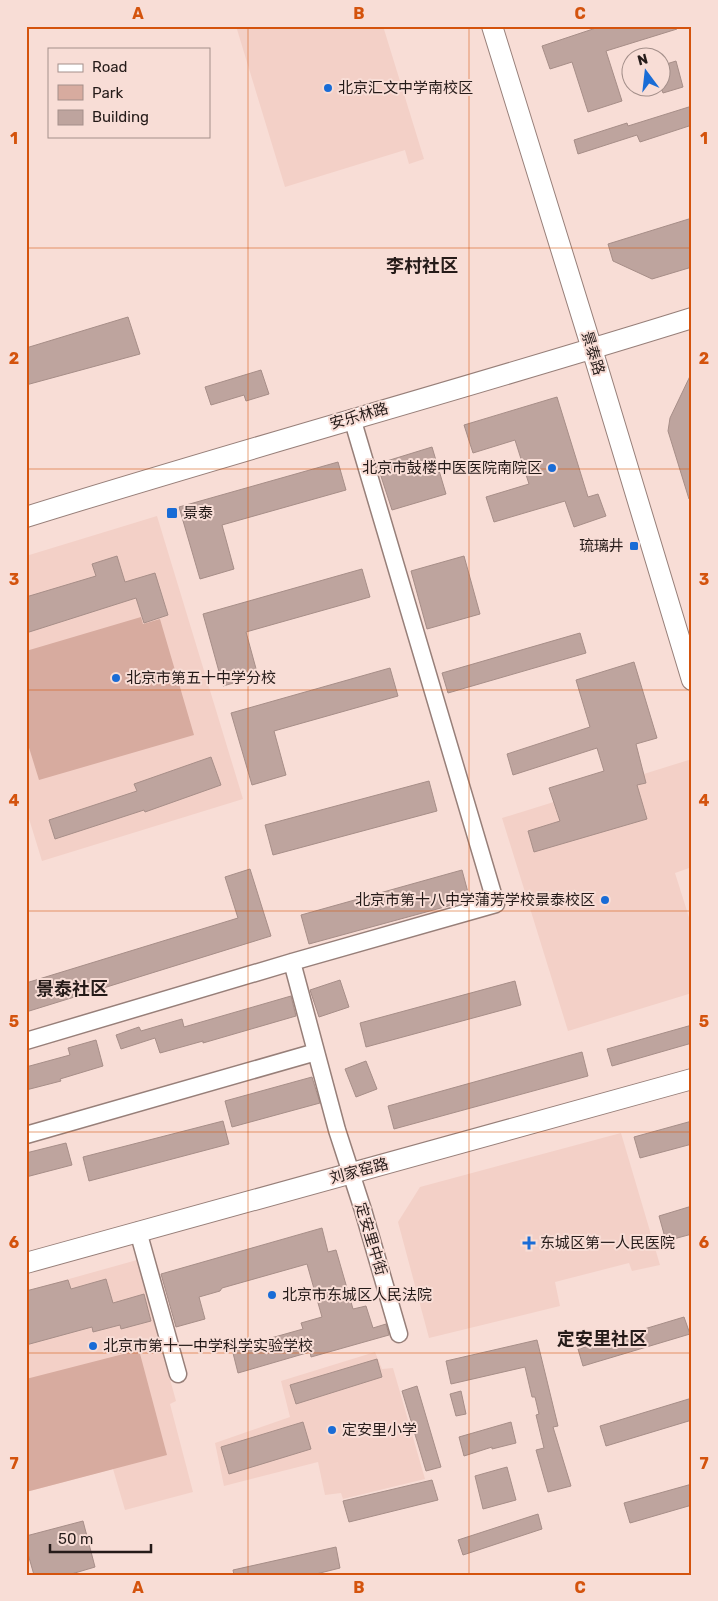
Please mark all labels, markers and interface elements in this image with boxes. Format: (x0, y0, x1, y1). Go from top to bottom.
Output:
text: A (132, 4, 144, 23)
text: B (353, 4, 365, 23)
text: C (574, 4, 586, 23)
legend (48, 48, 210, 138)
north arrow (620, 48, 670, 98)
text: N (636, 50, 650, 69)
text: Road (92, 58, 128, 76)
place label: 北京汇文中学南校区 (338, 79, 473, 97)
marker: 北京汇文中学南校区 (322, 82, 334, 94)
text: Park (92, 84, 123, 102)
text: Building (92, 108, 149, 126)
text: 1 (10, 129, 18, 148)
text: 1 (700, 129, 708, 148)
district label: 李村社区 (386, 255, 458, 277)
street label: 景泰路 (578, 329, 608, 377)
text: 2 (9, 349, 19, 368)
text: 2 (699, 349, 709, 368)
street label: 安乐林路 (328, 399, 390, 433)
place label: 北京市鼓楼中医医院南院区 (362, 459, 542, 477)
marker: 北京市鼓楼中医医院南院区 (546, 462, 558, 474)
place label: 景泰 (183, 504, 213, 522)
marker: 景泰 (165, 506, 179, 520)
place label: 琉璃井 (579, 537, 624, 555)
marker: 琉璃井 (628, 540, 640, 552)
text: 3 (9, 570, 19, 589)
text: 3 (699, 570, 709, 589)
place label: 北京市第五十中学分校 (126, 669, 276, 687)
marker: 北京市第五十中学分校 (110, 672, 122, 684)
text: 4 (9, 791, 20, 810)
text: 4 (699, 791, 710, 810)
place label: 北京市第十八中学蒲芳学校景泰校区 (355, 891, 595, 909)
marker: 北京市第十八中学蒲芳学校景泰校区 (599, 894, 611, 906)
district label: 景泰社区 (36, 978, 108, 1000)
text: 5 (9, 1012, 19, 1031)
text: 5 (699, 1012, 709, 1031)
street label: 刘家窑路 (328, 1155, 390, 1187)
street label: 定安里中街 (351, 1200, 391, 1278)
text: 6 (9, 1233, 19, 1252)
text: 6 (699, 1233, 709, 1252)
place label: 东城区第一人民医院 (540, 1234, 675, 1252)
marker: 东城区第一人民医院 (522, 1236, 536, 1250)
place label: 北京市东城区人民法院 (282, 1286, 432, 1304)
marker: 北京市东城区人民法院 (266, 1289, 278, 1301)
district label: 定安里社区 (557, 1328, 647, 1350)
place label: 北京市第十一中学科学实验学校 (103, 1337, 313, 1355)
marker: 北京市第十一中学科学实验学校 (87, 1340, 99, 1352)
place label: 定安里小学 (342, 1421, 417, 1439)
marker: 定安里小学 (326, 1424, 338, 1436)
text: 7 (9, 1454, 19, 1473)
text: 7 (699, 1454, 709, 1473)
scale bar (50, 1521, 151, 1553)
text: 50 m (58, 1530, 93, 1548)
text: A (132, 1578, 144, 1597)
text: B (353, 1578, 365, 1597)
text: C (574, 1578, 586, 1597)

